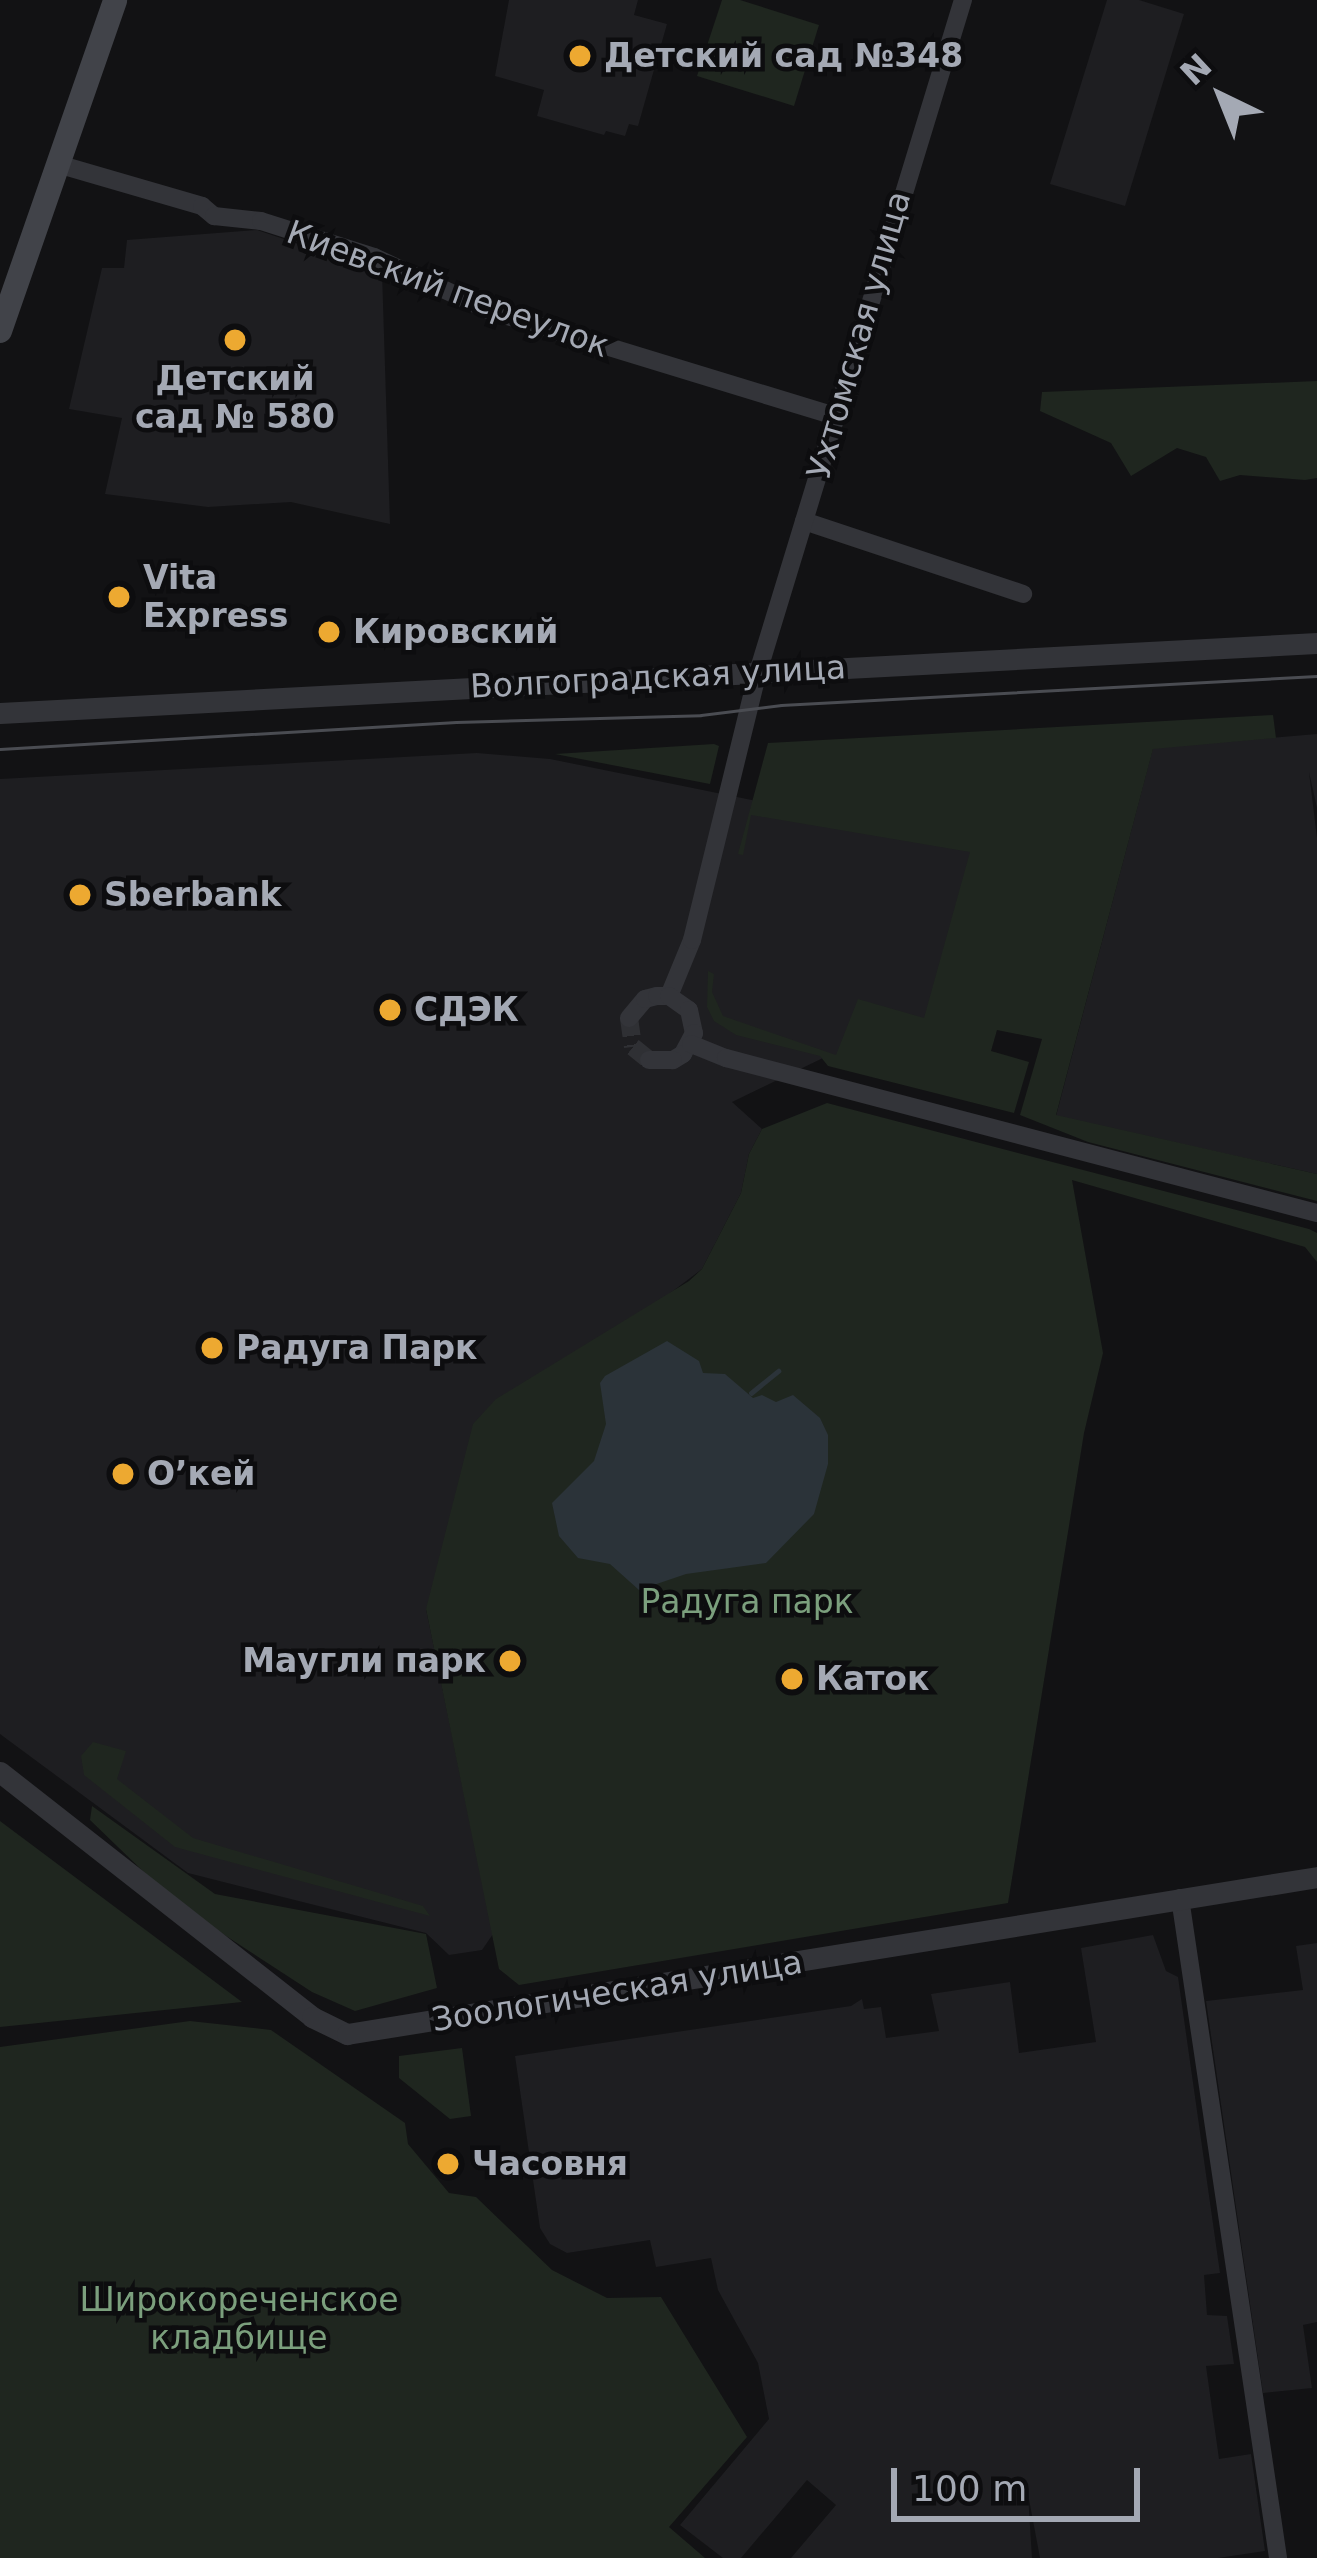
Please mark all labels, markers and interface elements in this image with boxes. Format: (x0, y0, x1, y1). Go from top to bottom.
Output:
place label: Детский сад №348 (604, 36, 963, 76)
north arrow (1161, 36, 1281, 156)
marker: Детский сад №348 (567, 43, 593, 69)
text: N (1173, 46, 1220, 93)
street label: Ухтомская улица (799, 187, 919, 483)
street label: Киевский переулок (281, 212, 615, 366)
marker: Детский сад № 580 (222, 327, 248, 353)
place label: Детский сад № 580 (135, 359, 335, 437)
place label: Vita Express (143, 558, 288, 636)
marker: Vita Express (106, 584, 132, 610)
place label: Кировский (353, 612, 558, 652)
marker: Кировский (316, 619, 342, 645)
street label: Волгоградская улица (469, 647, 847, 707)
place label: Sberbank (104, 875, 281, 915)
marker: Sberbank (67, 882, 93, 908)
place label: СДЭК (414, 990, 519, 1030)
marker: СДЭК (377, 997, 403, 1023)
place label: Радуга Парк (236, 1328, 478, 1368)
marker: Радуга Парк (199, 1335, 225, 1361)
place label: О’кей (147, 1454, 255, 1494)
marker: О’кей (110, 1461, 136, 1487)
park label: Радуга парк (640, 1582, 854, 1622)
place label: Маугли парк (242, 1641, 486, 1681)
marker: Маугли парк (497, 1648, 523, 1674)
place label: Каток (816, 1659, 929, 1699)
marker: Каток (779, 1666, 805, 1692)
street label: Зоологическая улица (429, 1942, 805, 2040)
place label: Часовня (472, 2144, 628, 2184)
marker: Часовня (435, 2151, 461, 2177)
park label: Широкореченское кладбище (79, 2280, 399, 2358)
scale bar (897, 2444, 1146, 2518)
text: 100 m (912, 2468, 1027, 2509)

